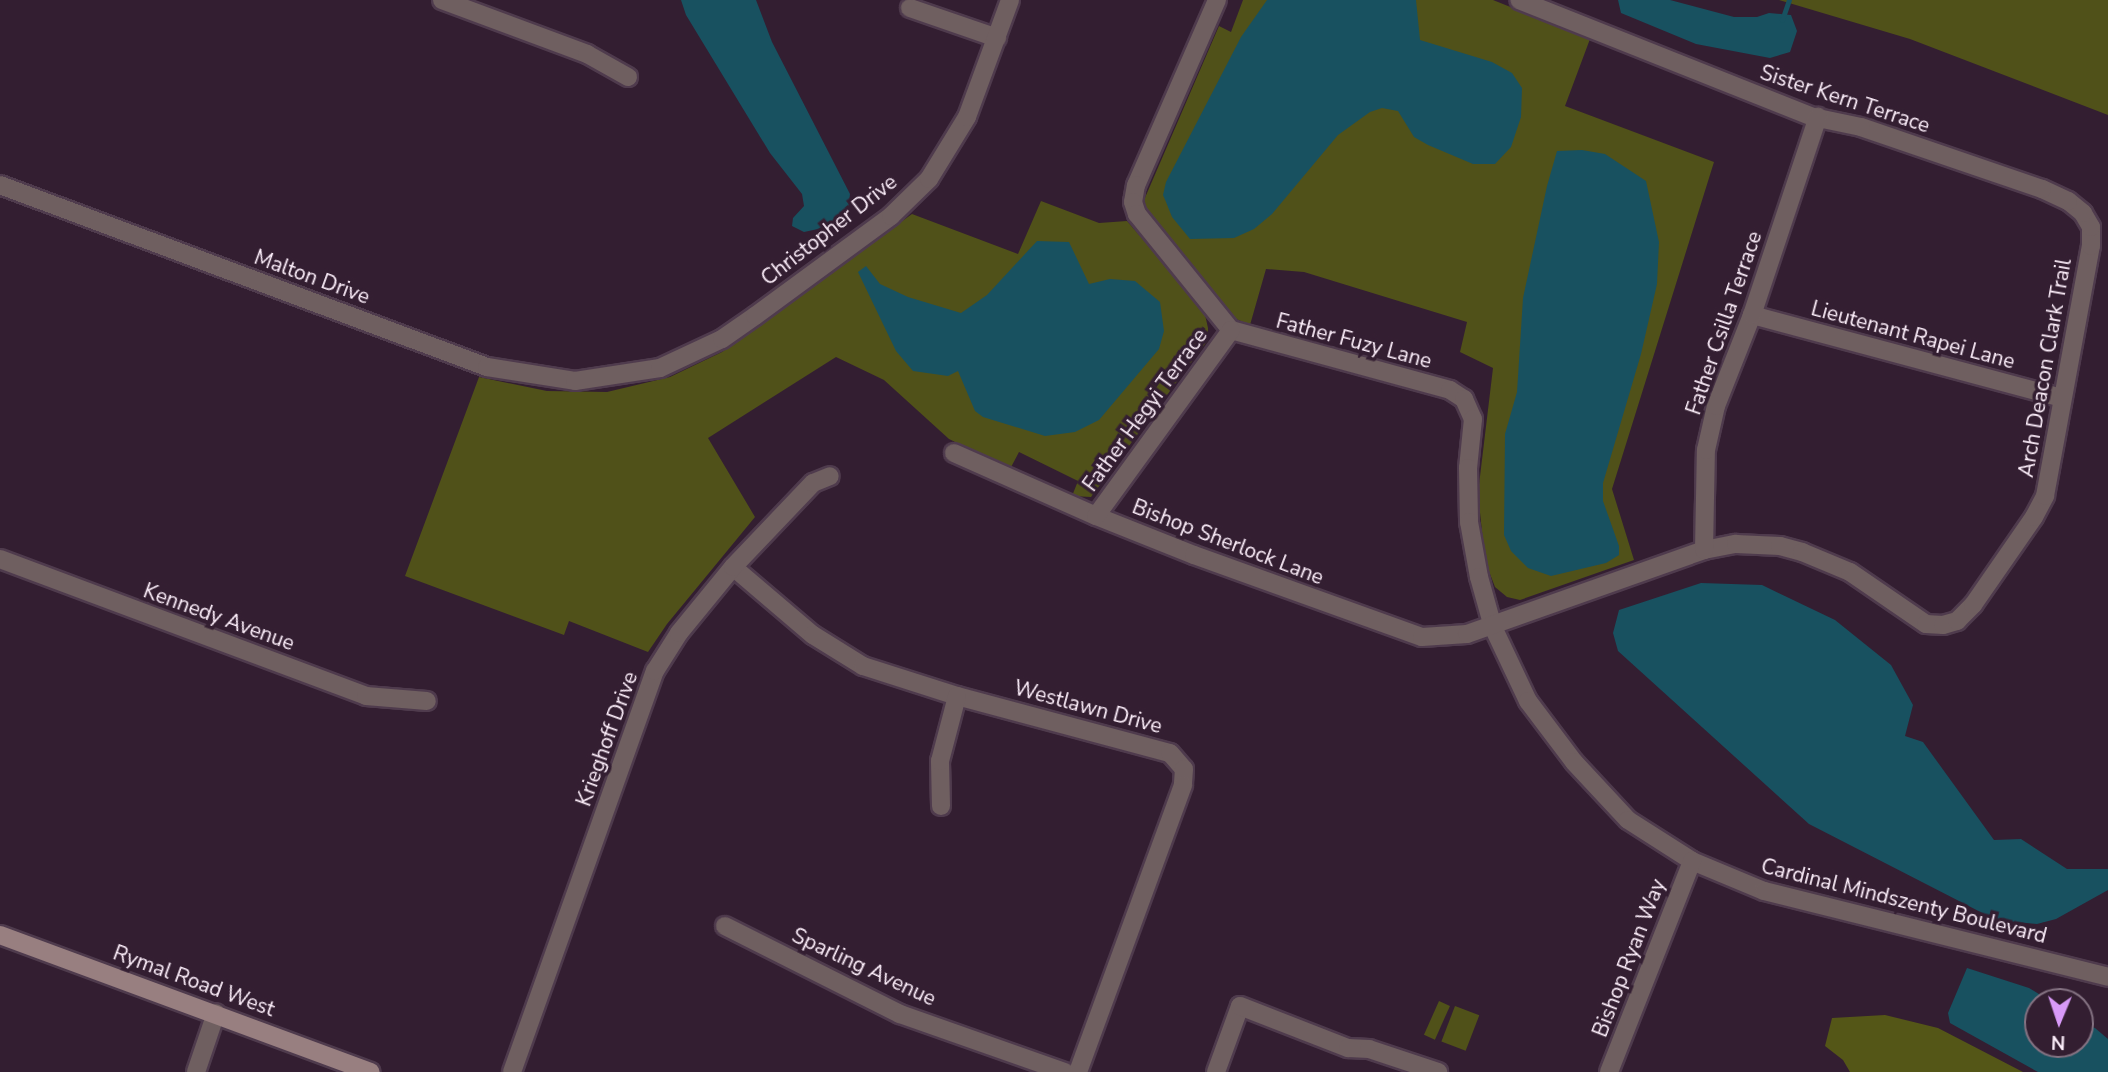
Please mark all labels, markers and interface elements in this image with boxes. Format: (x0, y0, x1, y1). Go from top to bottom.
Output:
street label: Sister Kern Terrace (1757, 60, 1933, 138)
street label: Christopher Drive (756, 169, 902, 291)
street label: Father Csilla Terrace (1681, 228, 1767, 418)
street label: Malton Drive (251, 244, 373, 310)
street label: Arch Deacon Clark Trail (2013, 257, 2077, 479)
street label: Lieutenant Rapei Lane (1808, 296, 2018, 374)
street label: Father Fuzy Lane (1273, 308, 1435, 374)
street label: Father Hegyi Terrace (1077, 324, 1213, 496)
street label: Bishop Sherlock Lane (1129, 494, 1327, 590)
street label: Kennedy Avenue (140, 578, 298, 656)
street label: Krieghoff Drive (571, 668, 643, 810)
street label: Westlawn Drive (1011, 675, 1165, 739)
street label: Cardinal Mindszenty Boulevard (1759, 853, 2049, 949)
street label: Bishop Ryan Way (1587, 875, 1671, 1041)
street label: Sparling Avenue (788, 923, 940, 1011)
street label: Rymal Road West (110, 940, 278, 1022)
north arrow (2024, 988, 2094, 1058)
text: N (2051, 1029, 2066, 1055)

